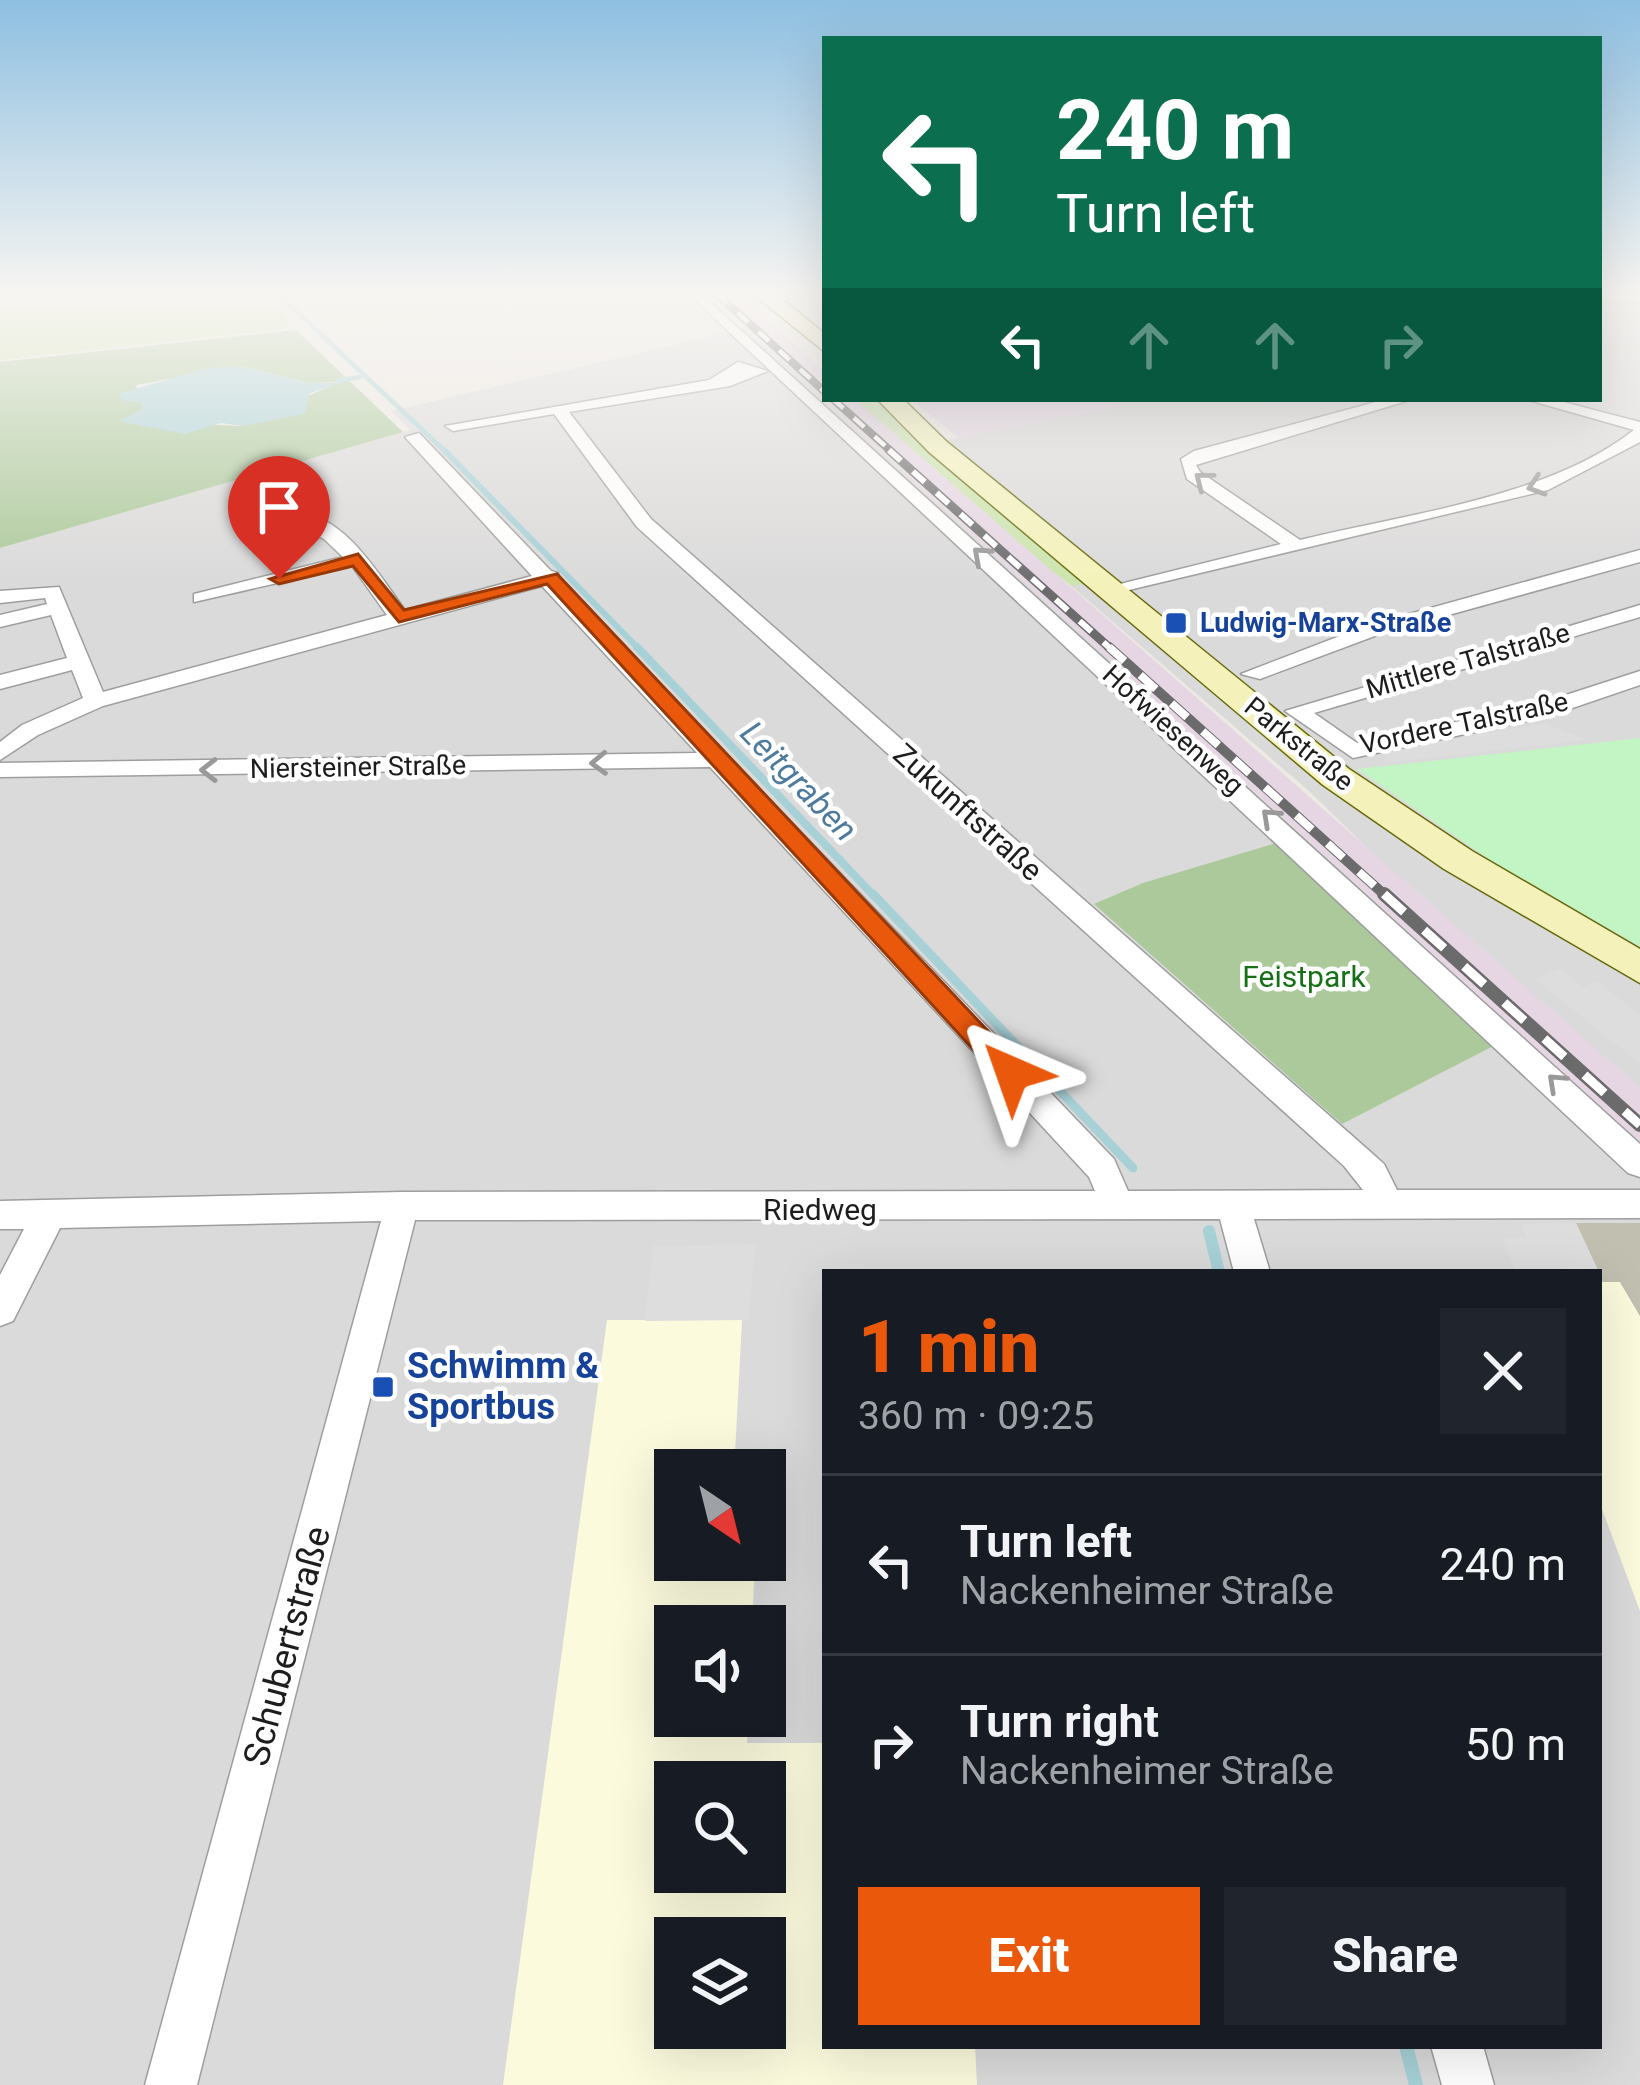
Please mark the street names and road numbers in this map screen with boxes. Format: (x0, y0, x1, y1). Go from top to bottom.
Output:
street label: Mittlere Talstraße (1362, 617, 1574, 705)
street label: Hofwiesenweg (1096, 659, 1250, 801)
street label: Vordere Talstraße (1357, 685, 1571, 761)
street label: Parkstraße (1238, 690, 1360, 798)
street label: Zukunftstraße (887, 736, 1049, 888)
street label: Niersteiner Straße (249, 749, 467, 785)
street label: Riedweg (763, 1192, 877, 1227)
street label: Schubertstraße (235, 1522, 339, 1770)

